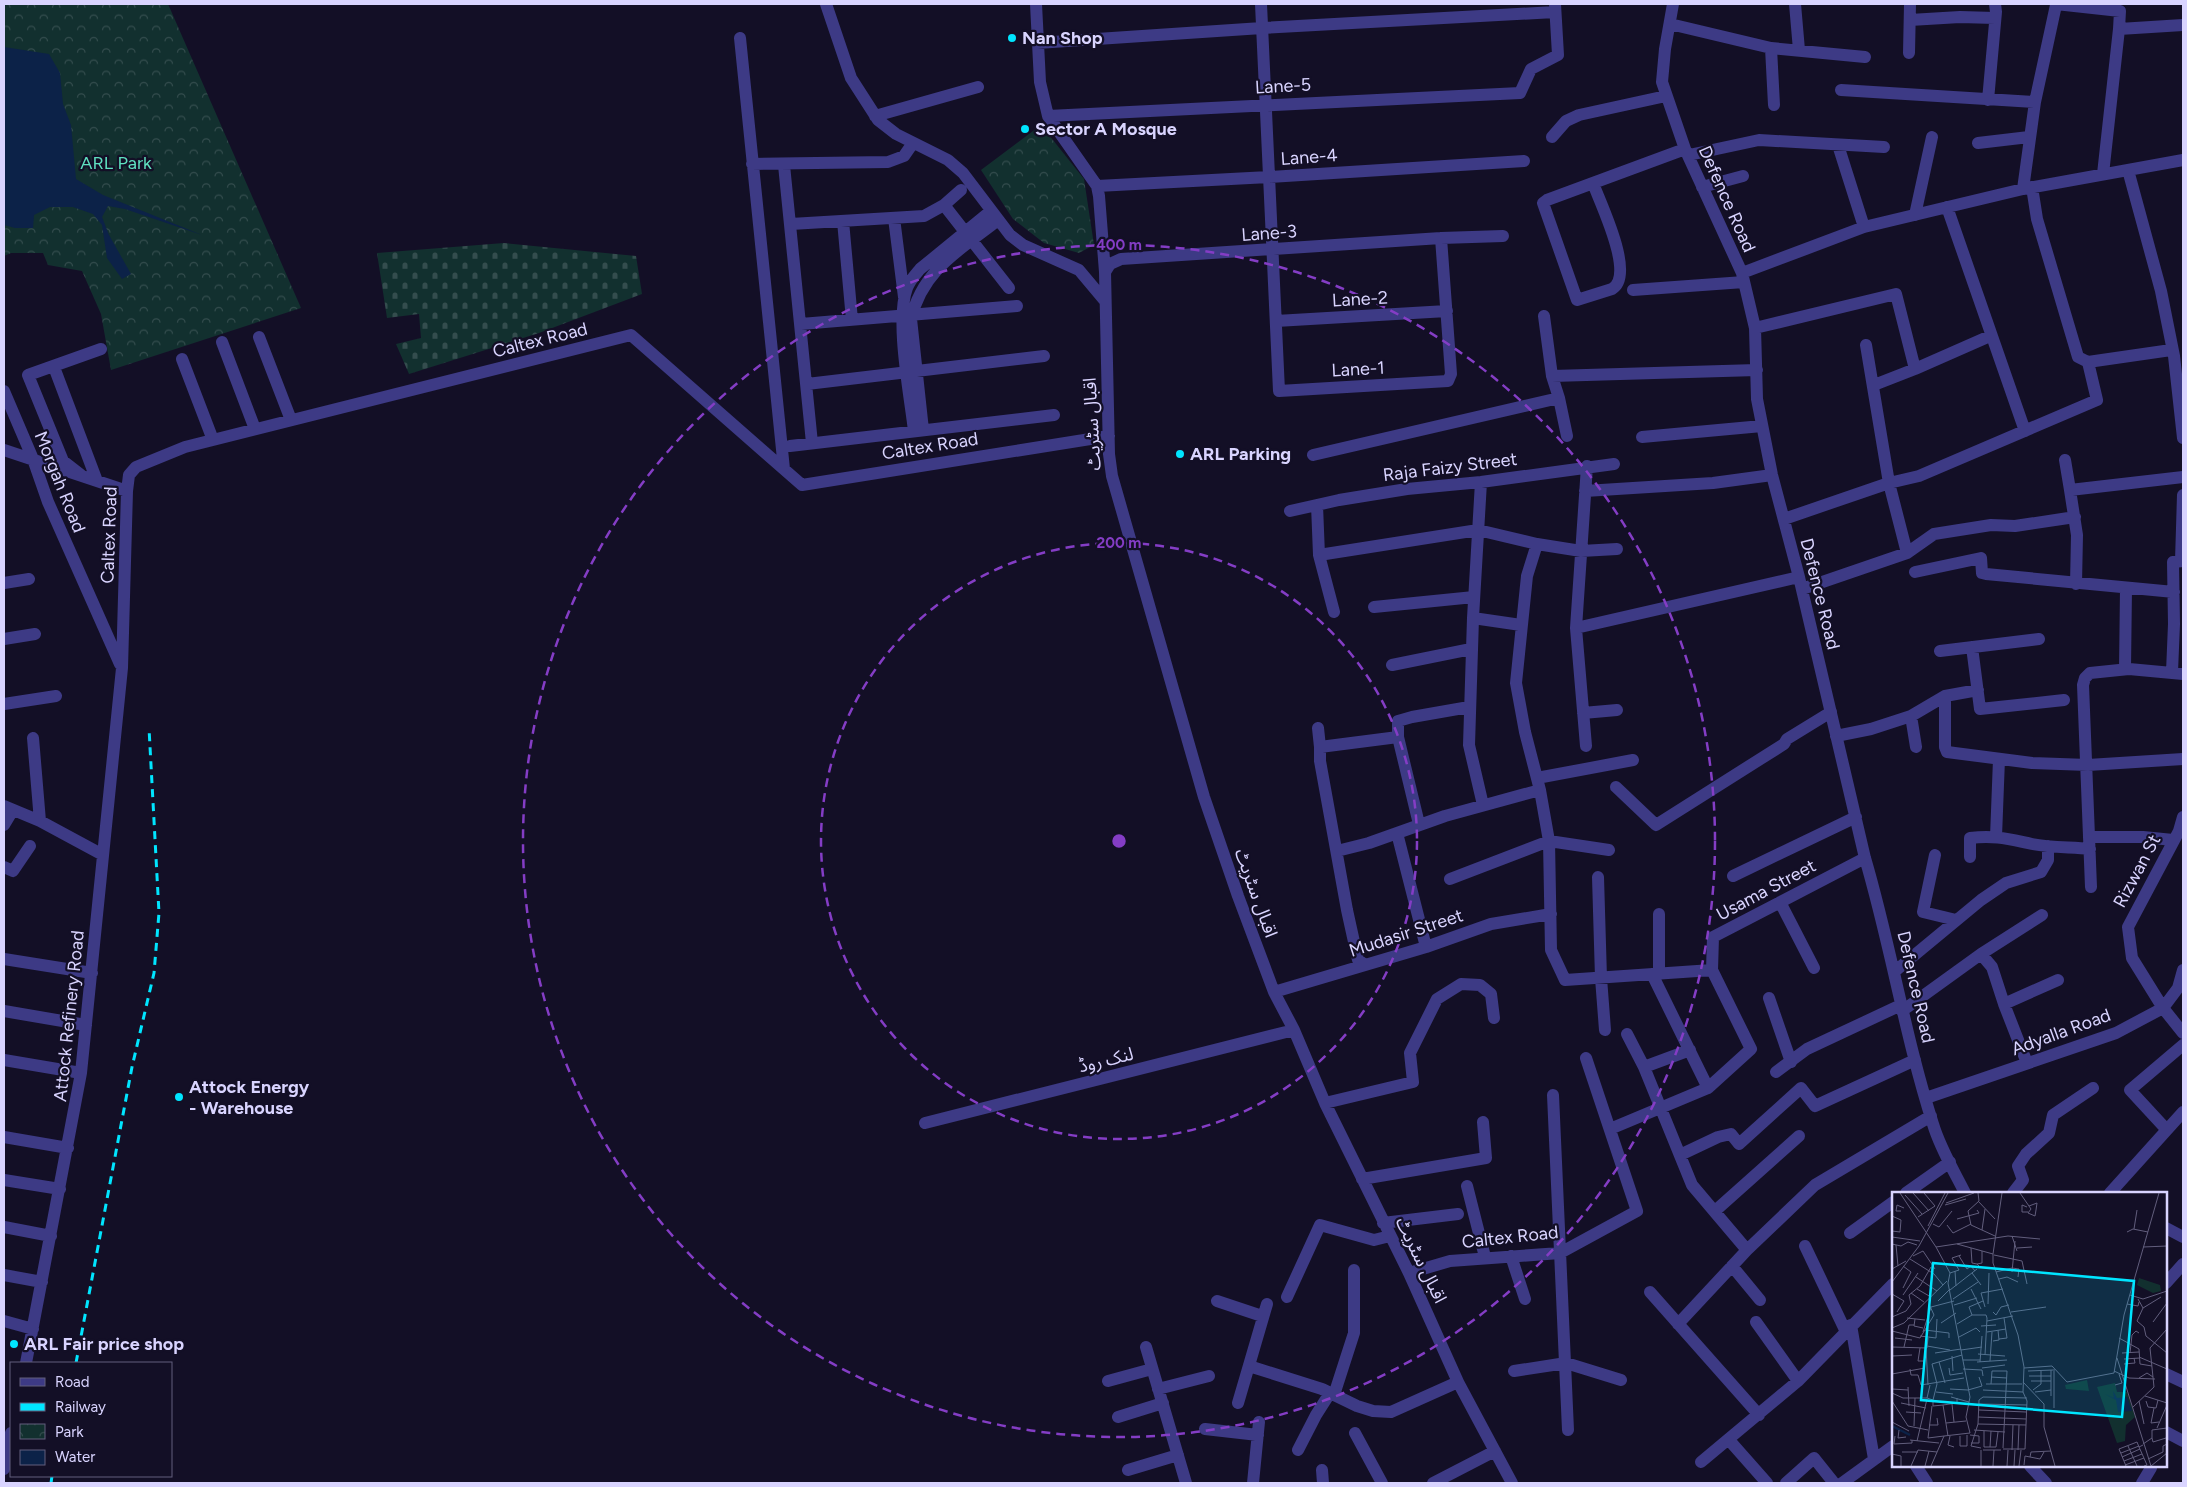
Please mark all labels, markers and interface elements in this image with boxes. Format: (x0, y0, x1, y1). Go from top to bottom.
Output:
place label: Nan Shop (1022, 27, 1103, 49)
marker: Nan Shop (1006, 32, 1018, 44)
street label: Lane-5 (1254, 74, 1312, 98)
place label: Sector A Mosque (1035, 118, 1177, 140)
marker: Sector A Mosque (1019, 123, 1031, 135)
street label: Defence Road (1694, 142, 1760, 256)
street label: Lane-4 (1280, 144, 1338, 170)
park label: ARL Park (80, 152, 152, 174)
street label: Lane-3 (1240, 220, 1298, 246)
text: 400 m (1096, 236, 1142, 254)
street label: Lane-2 (1331, 287, 1389, 311)
street label: Caltex Road (490, 318, 590, 362)
street label: Lane-1 (1331, 357, 1385, 381)
street label: اقبال سٹریٹ (1079, 377, 1105, 471)
street label: Morgah Road (30, 428, 90, 536)
street label: Caltex Road (880, 428, 980, 464)
place label: ARL Parking (1190, 443, 1291, 465)
marker: ARL Parking (1174, 448, 1186, 460)
street label: Raja Faizy Street (1382, 448, 1519, 486)
street label: Caltex Road (96, 486, 122, 584)
text: 200 m (1097, 534, 1141, 552)
street label: Defence Road (1796, 536, 1844, 652)
street label: Rizwan St (2109, 830, 2166, 911)
centre of rings (1110, 832, 1128, 850)
street label: اقبال سٹریٹ (1230, 845, 1282, 941)
street label: Usama Street (1712, 854, 1820, 925)
street label: Mudasir Street (1346, 904, 1466, 962)
street label: Attock Refinery Road (49, 929, 89, 1103)
street label: Defence Road (1892, 929, 1940, 1045)
street label: Adyalla Road (2008, 1004, 2114, 1060)
street label: لنک روڈ (1076, 1043, 1136, 1077)
place label: Attock Energy - Warehouse (189, 1076, 310, 1119)
marker: Attock Energy - Warehouse (173, 1091, 185, 1103)
inset map (1892, 1192, 2167, 1467)
street label: اقبال سٹریٹ (1391, 1213, 1451, 1307)
street label: Caltex Road (1461, 1221, 1559, 1253)
place label: ARL Fair price shop (24, 1333, 184, 1355)
marker: ARL Fair price shop (8, 1338, 20, 1350)
legend (10, 1362, 172, 1477)
text: Road (55, 1373, 90, 1391)
text: Railway (55, 1398, 106, 1416)
text: Park (55, 1423, 84, 1441)
text: Water (55, 1448, 95, 1466)

